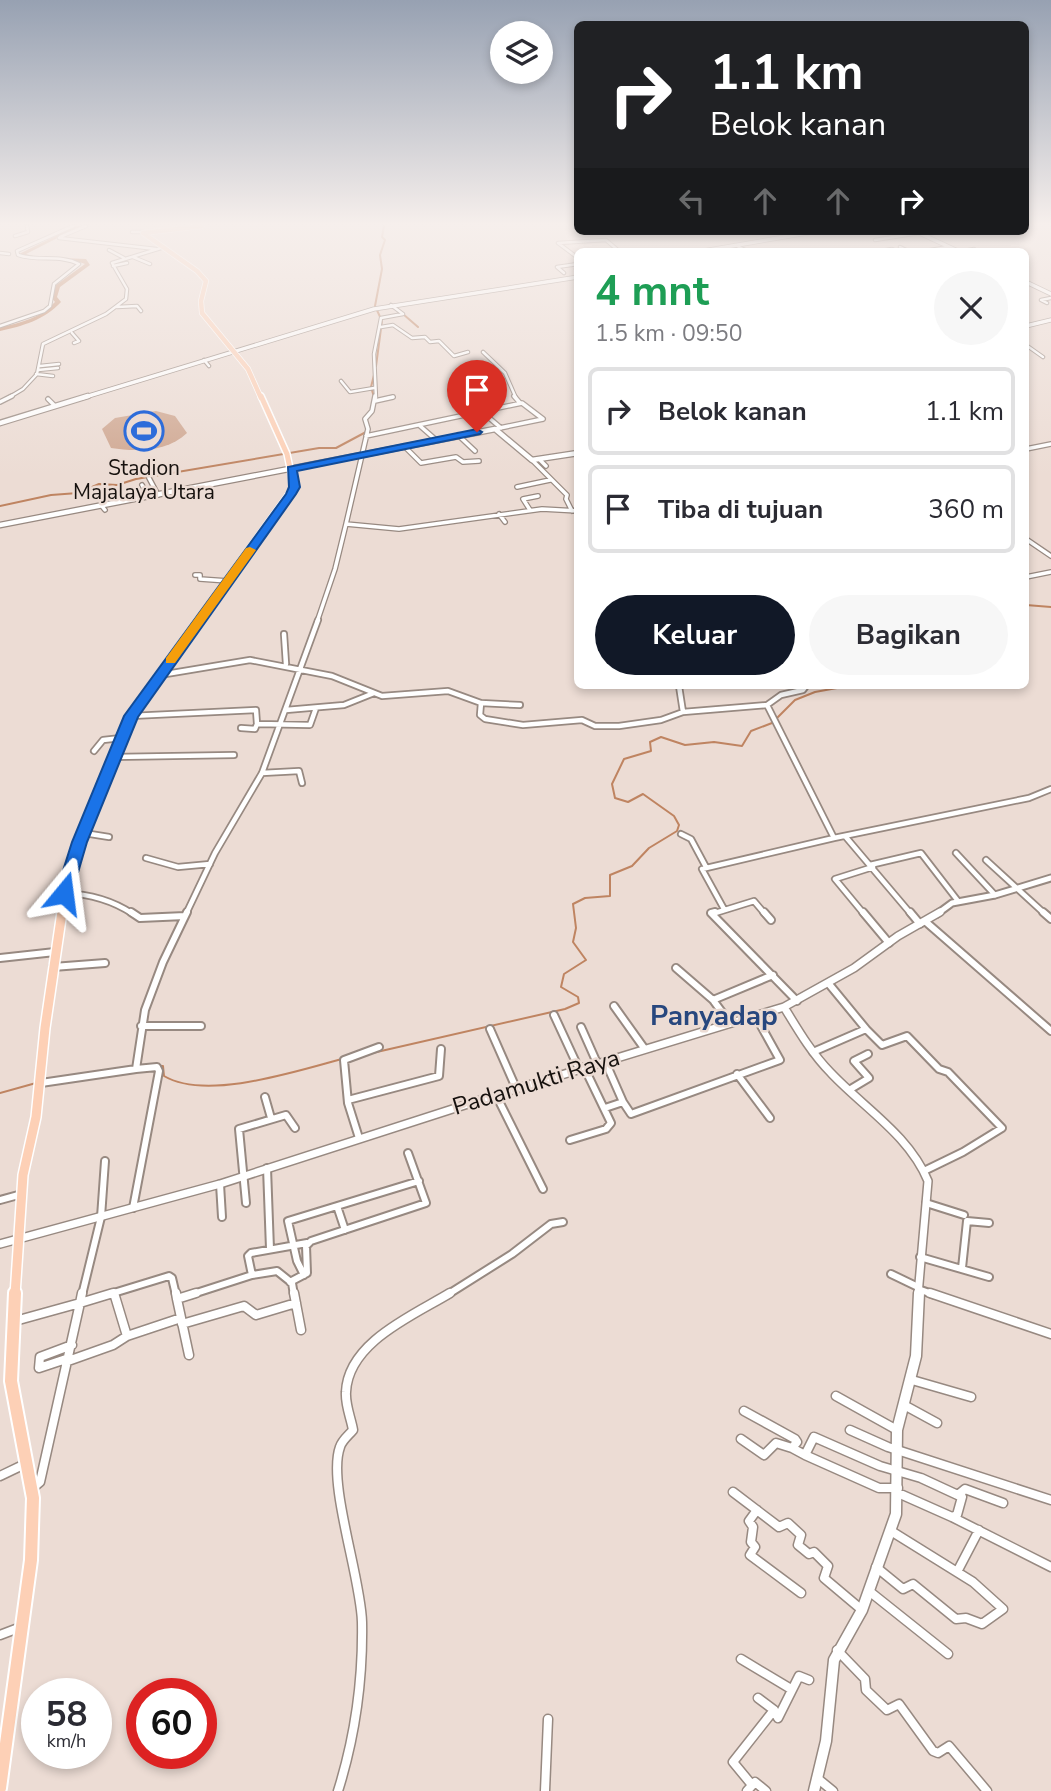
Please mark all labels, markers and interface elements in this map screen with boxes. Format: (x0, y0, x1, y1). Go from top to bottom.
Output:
map controls (490, 21, 553, 84)
button: layers (490, 21, 553, 84)
text: 1.1 km (710, 39, 863, 106)
icon: right (595, 49, 686, 140)
text: Belok kanan (710, 103, 886, 146)
icon: left (673, 182, 711, 220)
icon: ahead (746, 182, 784, 220)
icon: ahead (819, 182, 857, 220)
icon: right (892, 182, 930, 220)
text: 4 mnt (595, 263, 709, 320)
button: close (934, 271, 1008, 345)
text: 1.5 km · 09:50 (595, 318, 742, 349)
pin (447, 360, 507, 432)
icon: arrive (458, 371, 496, 409)
icon: right (599, 392, 637, 430)
text: Belok kanan (658, 394, 807, 429)
text: 1.1 km (925, 394, 1004, 429)
sports icon: Stadion Majalaya Utara (123, 410, 165, 452)
place label: Stadion Majalaya Utara (73, 454, 215, 506)
icon: arrive (599, 490, 637, 528)
text: Tiba di tujuan (658, 492, 823, 527)
text: 360 m (928, 492, 1004, 527)
button: Keluar (595, 595, 795, 675)
button: Bagikan (809, 595, 1008, 675)
position arrow (27, 856, 101, 930)
district label: Panyadap (650, 997, 778, 1035)
street label: Padamukti Raya (448, 1041, 624, 1123)
speed limit sign: 60 (126, 1678, 217, 1769)
text: 58 (45, 1691, 88, 1738)
text: km/h (47, 1729, 86, 1753)

